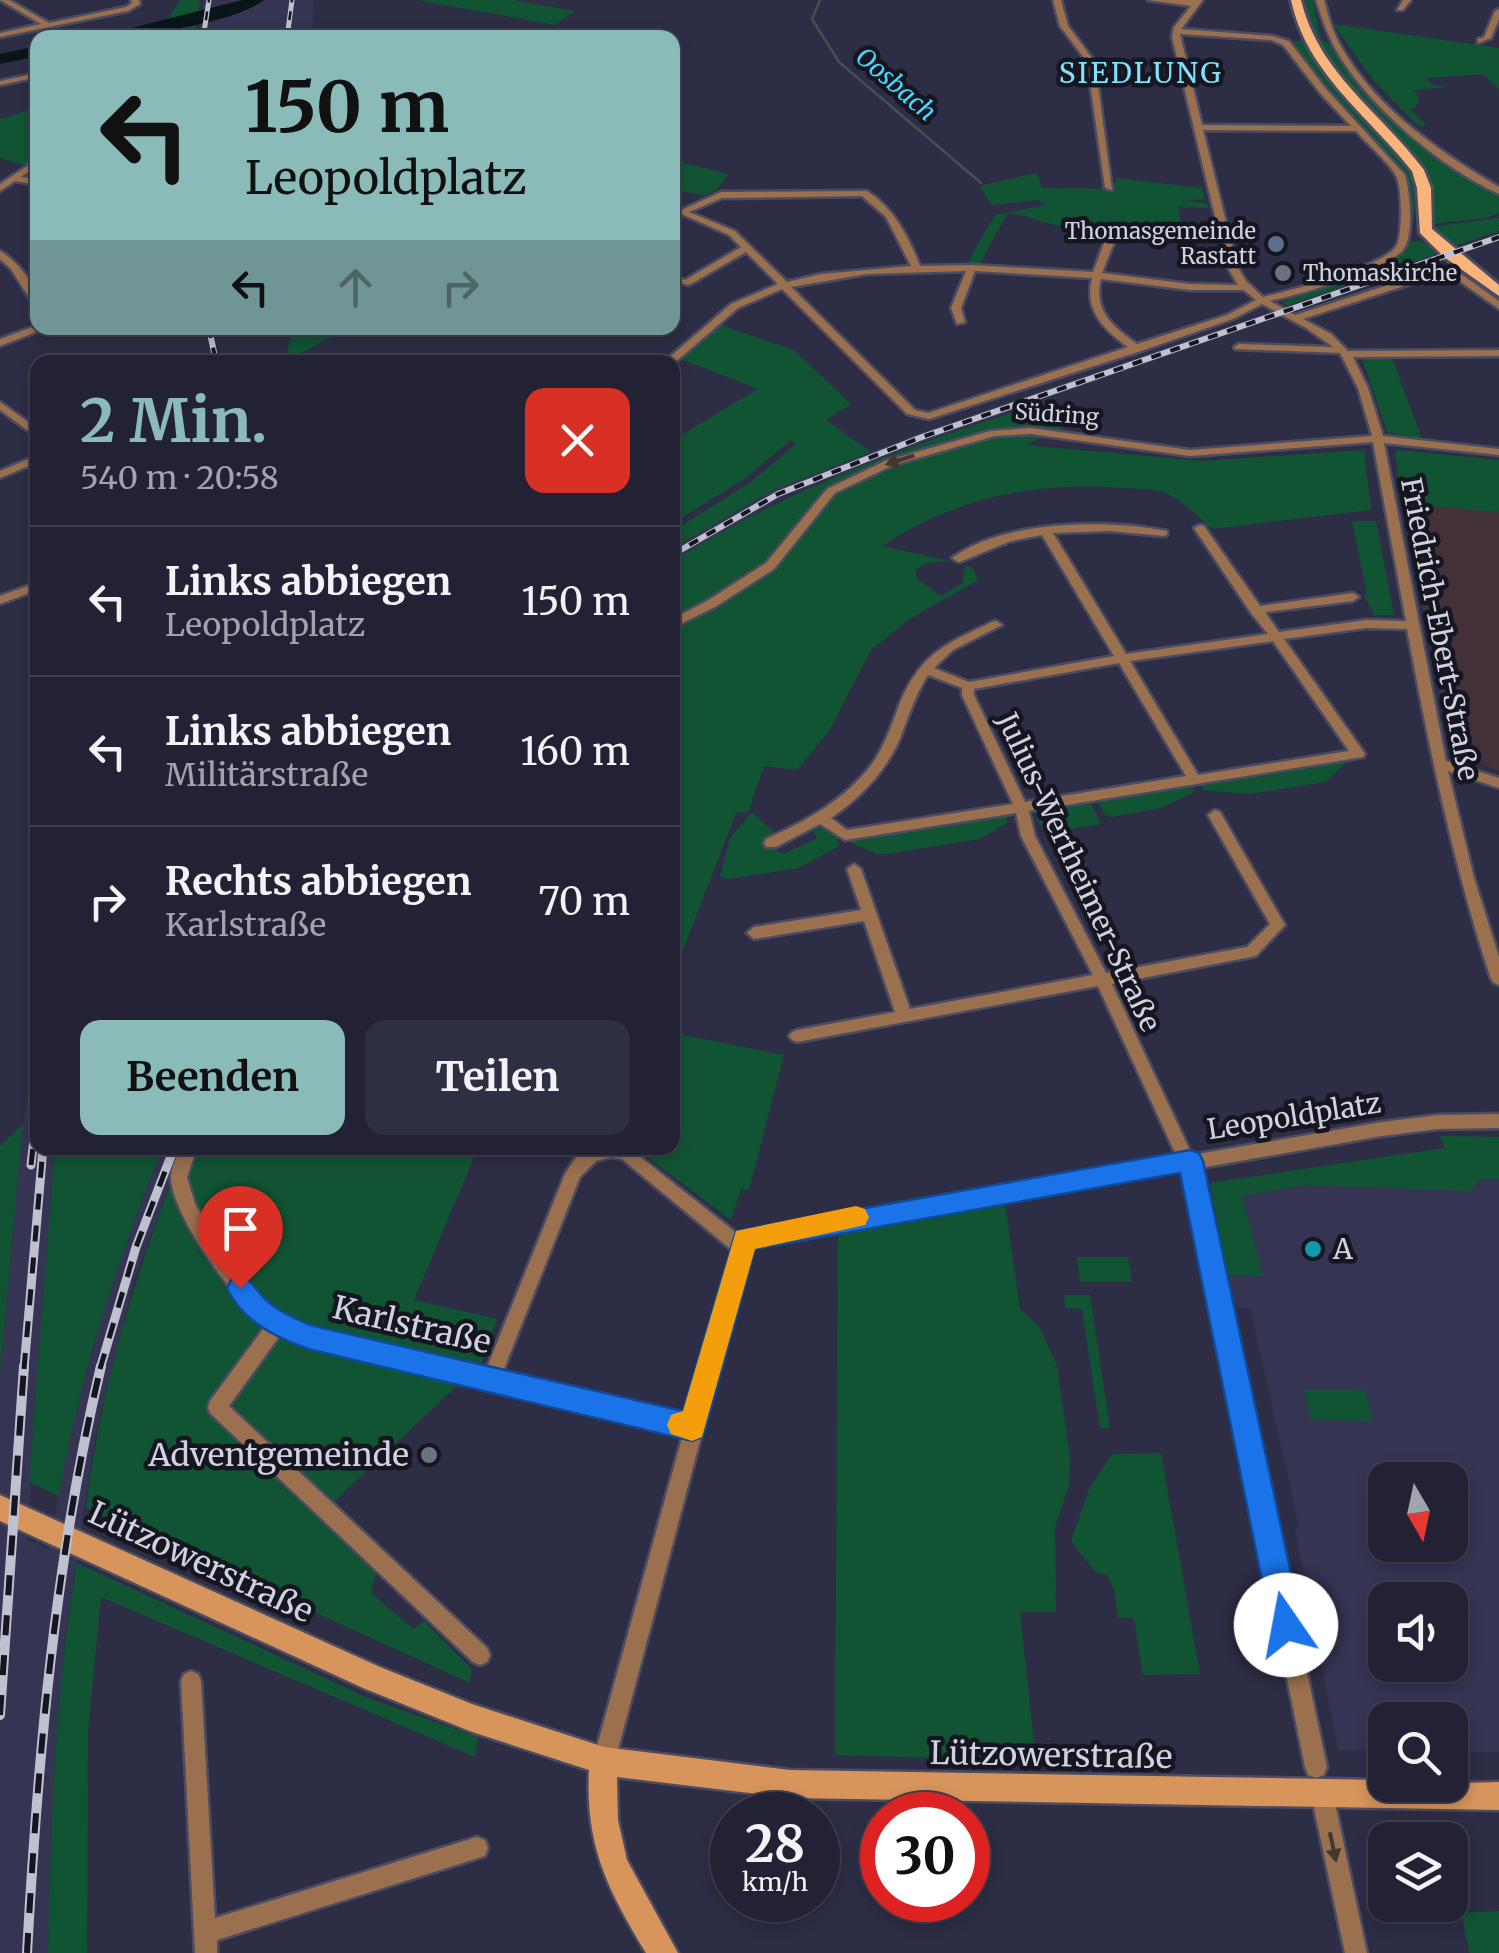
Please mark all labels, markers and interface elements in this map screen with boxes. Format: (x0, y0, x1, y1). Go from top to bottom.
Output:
water label: Oosbach (849, 40, 943, 128)
district label: SIEDLUNG (1059, 55, 1223, 91)
text: 150 m (245, 63, 449, 151)
icon: left (80, 70, 210, 200)
text: Leopoldplatz (245, 150, 527, 206)
place label: Thomasgemeinde Rastatt (1065, 217, 1256, 270)
marker: Thomasgemeinde Rastatt (1265, 233, 1287, 255)
place label: Thomaskirche (1303, 259, 1457, 287)
icon: left (223, 260, 278, 315)
icon: ahead (328, 260, 383, 315)
icon: right (433, 260, 488, 315)
marker: Thomaskirche (1272, 262, 1294, 284)
text: 2 Min. (80, 383, 267, 458)
button: close (525, 388, 630, 493)
street label: Südring (1014, 397, 1100, 431)
one-way arrow (885, 453, 915, 468)
text: 540 m · 20:58 (80, 458, 279, 498)
street label: Friedrich-Ebert-Straße (1393, 475, 1487, 783)
text: Links abbiegen (165, 558, 451, 605)
icon: left (80, 574, 135, 629)
text: 150 m (521, 578, 630, 625)
text: Leopoldplatz (165, 605, 365, 645)
street label: Julius-Wertheimer-Straße (989, 706, 1169, 1037)
text: Links abbiegen (165, 708, 451, 755)
icon: left (80, 724, 135, 779)
text: 160 m (520, 728, 630, 775)
text: Militärstraße (165, 755, 368, 795)
text: Rechts abbiegen (165, 858, 471, 905)
icon: right (80, 874, 135, 929)
text: 70 m (538, 878, 630, 925)
text: Karlstraße (165, 905, 326, 945)
button: Beenden (80, 1020, 345, 1135)
button: Teilen (365, 1020, 630, 1135)
street label: Leopoldplatz (1205, 1085, 1383, 1147)
pin (198, 1186, 283, 1289)
icon: arrive (213, 1201, 268, 1256)
place label: A (1332, 1231, 1353, 1267)
marker: A (1302, 1238, 1324, 1260)
street label: Karlstraße (329, 1287, 495, 1363)
place label: Adventgemeinde (147, 1435, 409, 1475)
marker: Adventgemeinde (418, 1444, 440, 1466)
north arrow (1368, 1462, 1468, 1562)
map controls (1368, 1462, 1468, 1922)
street label: Lützowerstraße (83, 1493, 319, 1631)
position arrow (1234, 1573, 1338, 1677)
button: sound (1368, 1582, 1468, 1682)
button: search (1368, 1702, 1468, 1802)
street label: Lützowerstraße (929, 1733, 1173, 1777)
speed limit sign: 30 (860, 1792, 990, 1922)
text: 28 (745, 1813, 805, 1876)
button: layers (1368, 1822, 1468, 1922)
one-way arrow (1326, 1832, 1341, 1863)
text: km/h (742, 1866, 808, 1898)

